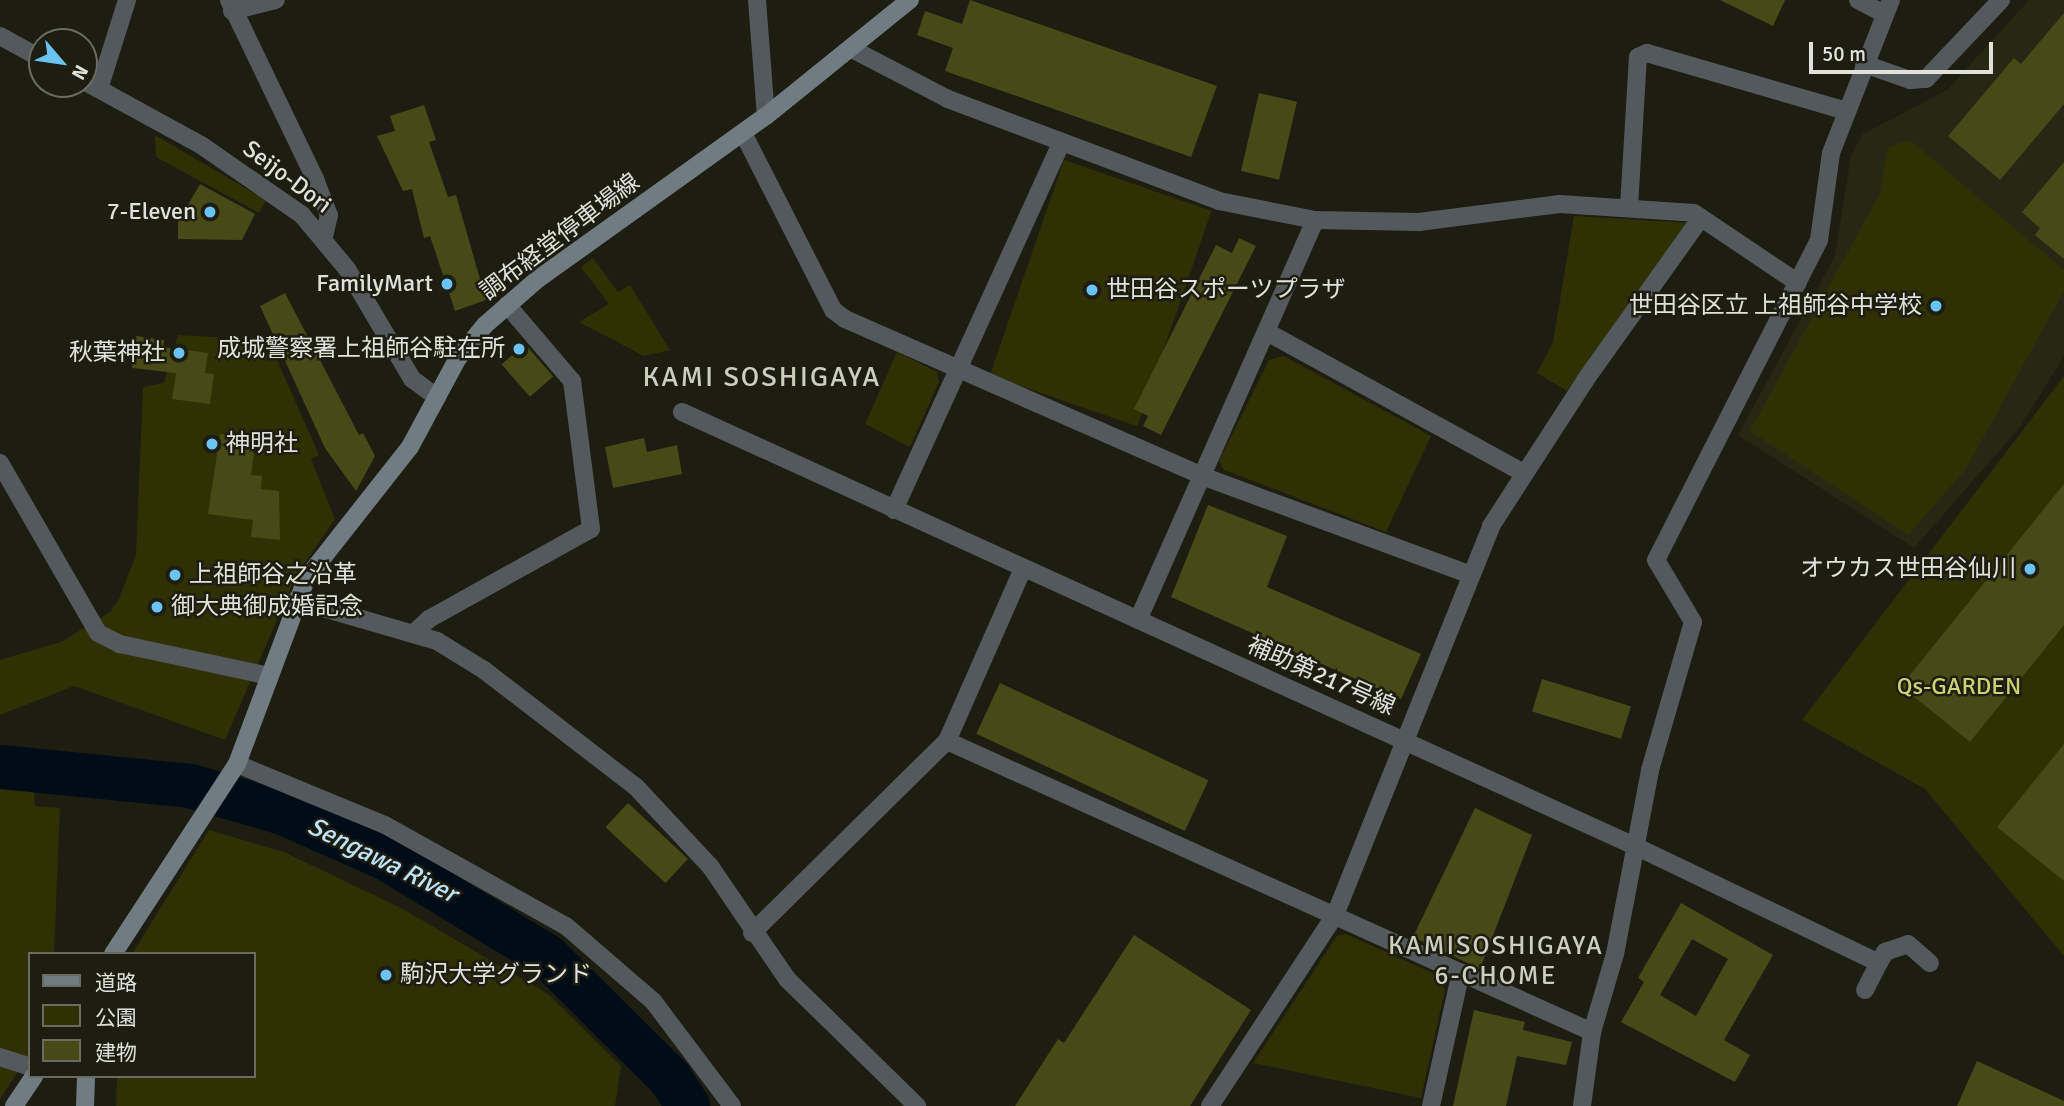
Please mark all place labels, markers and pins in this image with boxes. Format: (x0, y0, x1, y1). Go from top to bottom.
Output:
place label: 7-Eleven (107, 198, 196, 226)
marker: 7-Eleven (202, 204, 218, 220)
place label: FamilyMart (316, 270, 433, 298)
marker: FamilyMart (439, 276, 455, 292)
place label: 世田谷スポーツプラザ (1106, 276, 1346, 304)
marker: 世田谷スポーツプラザ (1084, 282, 1100, 298)
place label: 世田谷区立 上祖師谷中学校 (1629, 292, 1922, 320)
marker: 世田谷区立 上祖師谷中学校 (1928, 298, 1944, 314)
place label: 成城警察署上祖師谷駐在所 (217, 335, 505, 363)
place label: 秋葉神社 (69, 339, 165, 367)
marker: 成城警察署上祖師谷駐在所 (511, 341, 527, 357)
marker: 秋葉神社 (171, 345, 187, 361)
place label: 神明社 (226, 430, 298, 458)
marker: 神明社 (204, 436, 220, 452)
place label: オウカス世田谷仙川 (1800, 555, 2016, 583)
place label: 上祖師谷之沿革 (189, 561, 357, 589)
marker: オウカス世田谷仙川 (2022, 561, 2038, 577)
marker: 上祖師谷之沿革 (167, 567, 183, 583)
place label: 御大典御成婚記念 (171, 593, 363, 621)
marker: 御大典御成婚記念 (149, 599, 165, 615)
place label: 駒沢大学グランド (400, 961, 592, 989)
marker: 駒沢大学グランド (378, 967, 394, 983)

